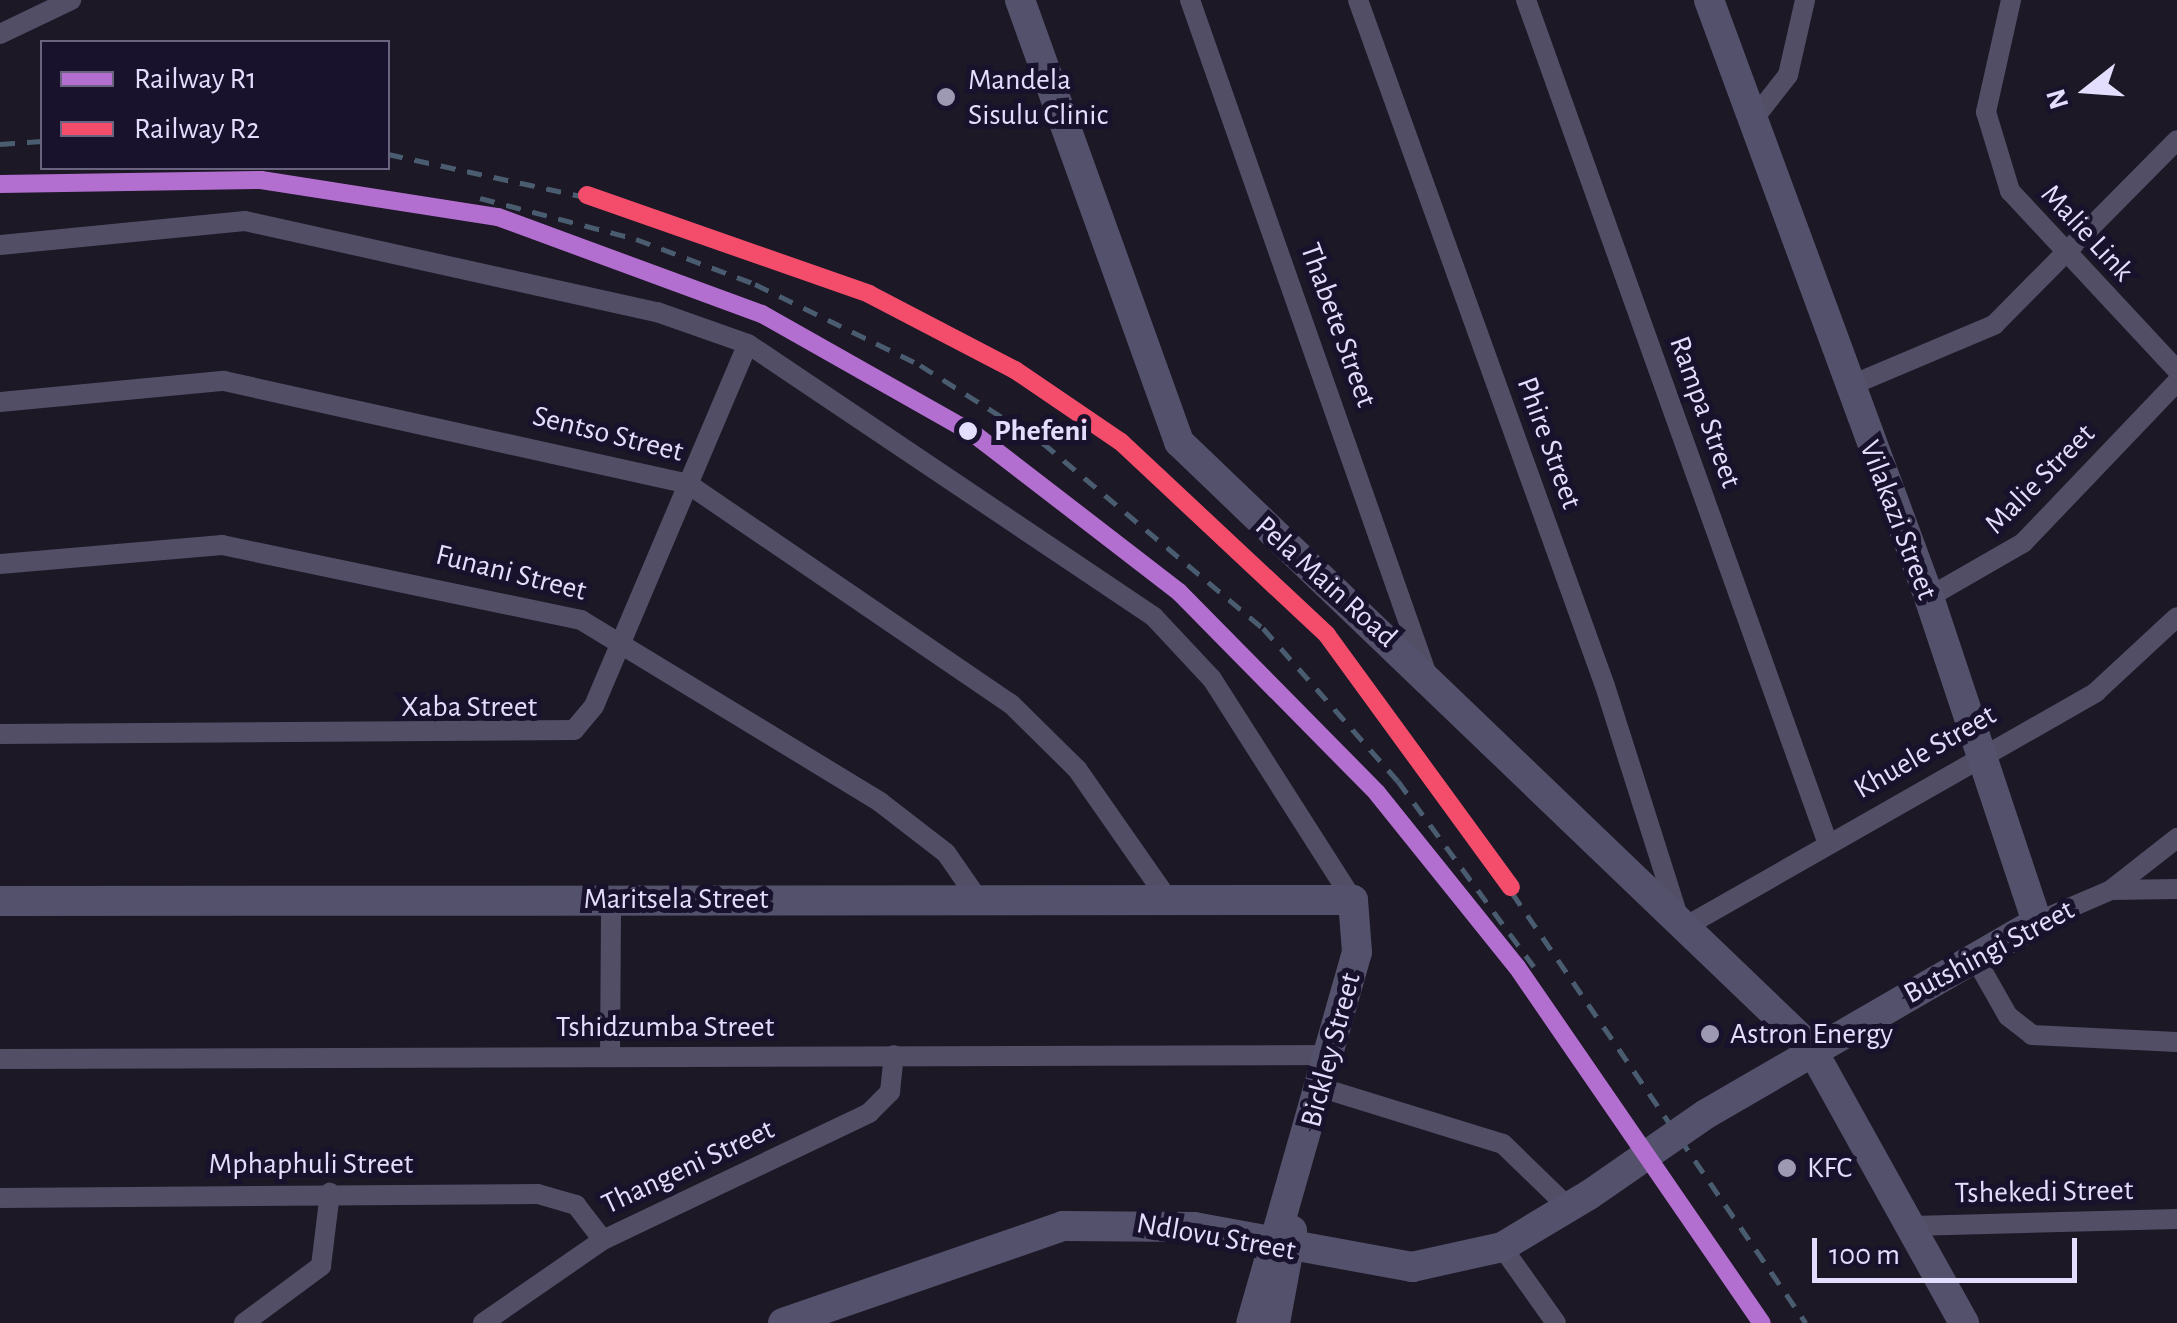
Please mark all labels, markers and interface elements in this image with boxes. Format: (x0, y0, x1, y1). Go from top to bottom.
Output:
legend (40, 40, 390, 170)
north arrow (2037, 40, 2137, 140)
place label: Mandela Sisulu Clinic (968, 62, 1108, 132)
text: Railway R1 (134, 64, 257, 94)
marker: Mandela Sisulu Clinic (933, 84, 959, 110)
text: N (2042, 85, 2075, 112)
text: Railway R2 (134, 114, 260, 144)
street label: Malie Link (2033, 177, 2141, 289)
street label: Thabete Street (1292, 238, 1384, 412)
street label: Rampa Street (1661, 331, 1749, 493)
street label: Phire Street (1509, 372, 1589, 514)
street label: Sentso Street (529, 398, 687, 470)
place label: Phefeni (994, 413, 1088, 449)
marker: Phefeni (951, 414, 985, 448)
street label: Malie Street (1977, 416, 2103, 542)
street label: Vilakazi Street (1851, 435, 1945, 605)
street label: Pela Main Road (1247, 509, 1405, 655)
street label: Funani Street (432, 537, 590, 609)
street label: Xaba Street (401, 689, 537, 725)
street label: Khuele Street (1848, 697, 2002, 807)
street label: Maritsela Street (583, 881, 769, 917)
street label: Butshingi Street (1898, 892, 2080, 1012)
street label: Bickley Street (1293, 969, 1369, 1131)
street label: Tshidzumba Street (556, 1009, 774, 1045)
place label: Astron Energy (1730, 1016, 1893, 1052)
marker: Astron Energy (1699, 1023, 1721, 1045)
street label: Thangeni Street (596, 1111, 780, 1223)
street label: Mphaphuli Street (209, 1146, 413, 1182)
place label: KFC (1807, 1150, 1852, 1186)
marker: KFC (1776, 1157, 1798, 1179)
street label: Tshekedi Street (1954, 1172, 2134, 1212)
street label: Ndlovu Street (1134, 1205, 1298, 1269)
scale bar (1817, 1218, 2082, 1280)
text: 100 m (1829, 1240, 1900, 1270)

